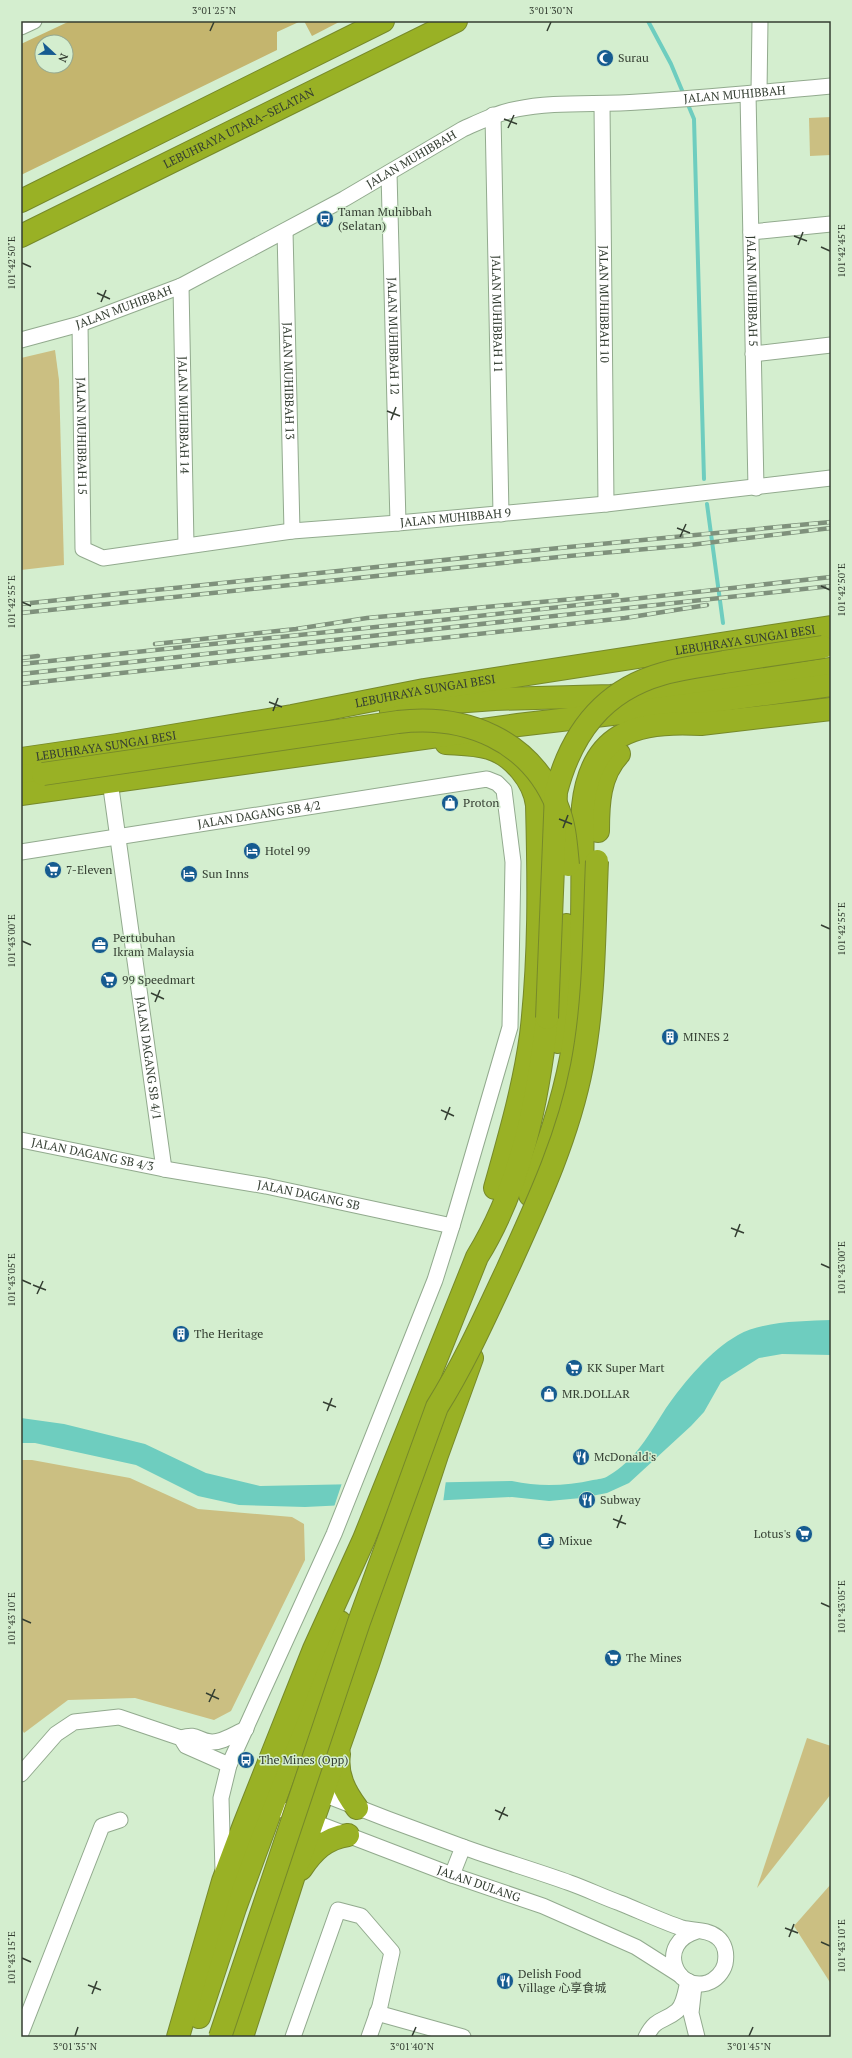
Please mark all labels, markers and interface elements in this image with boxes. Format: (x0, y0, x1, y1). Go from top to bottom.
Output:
text: 3°01'25"N (192, 4, 237, 17)
text: 3°01'30"N (529, 4, 574, 17)
north arrow (34, 34, 74, 74)
mosque icon: Surau (595, 48, 615, 68)
place label: Surau (618, 50, 649, 65)
text: N (55, 51, 71, 65)
street label: JALAN MUHIBBAH (683, 82, 787, 106)
street label: LEBUHRAYA UTARA–SELATAN (161, 84, 317, 171)
street label: JALAN MUHIBBAH (363, 126, 459, 191)
place label: Taman Muhibbah (Selatan) (338, 204, 432, 233)
bus stop icon: Taman Muhibbah (Selatan) (315, 209, 335, 229)
text: 101°42'45"E (835, 224, 848, 278)
street label: JALAN MUHIBBAH 5 (744, 235, 761, 347)
text: 101°42'50"E (5, 236, 18, 290)
street label: JALAN MUHIBBAH 10 (596, 245, 613, 363)
street label: JALAN MUHIBBAH 11 (489, 255, 506, 373)
street label: JALAN MUHIBBAH 12 (385, 277, 403, 395)
street label: JALAN MUHIBBAH (74, 282, 174, 332)
street label: JALAN MUHIBBAH 13 (280, 322, 298, 440)
street label: JALAN MUHIBBAH 14 (175, 356, 193, 475)
street label: JALAN MUHIBBAH 15 (74, 377, 90, 495)
street label: JALAN MUHIBBAH 9 (399, 505, 512, 530)
text: 101°42'50"E (835, 563, 848, 617)
text: 101°42'55"E (5, 575, 18, 629)
street label: LEBUHRAYA SUNGAI BESI (674, 622, 817, 658)
street label: LEBUHRAYA SUNGAI BESI (354, 671, 496, 710)
street label: LEBUHRAYA SUNGAI BESI (35, 727, 177, 764)
shop icon: Proton (440, 793, 460, 813)
place label: Proton (463, 795, 499, 810)
street label: JALAN DAGANG SB 4/2 (196, 797, 322, 831)
hotel icon: Hotel 99 (242, 841, 262, 861)
place label: Hotel 99 (265, 843, 310, 858)
supermarket icon: 7-Eleven (43, 860, 63, 880)
place label: 7-Eleven (66, 862, 112, 877)
hotel icon: Sun Inns (179, 864, 199, 884)
place label: Sun Inns (202, 866, 249, 881)
text: 101°42'55"E (835, 902, 848, 956)
text: 101°43'00"E (5, 914, 18, 968)
place label: Pertubuhan Ikram Malaysia (113, 930, 194, 959)
office icon: Pertubuhan Ikram Malaysia (90, 935, 110, 955)
supermarket icon: 99 Speedmart (99, 970, 119, 990)
place label: 99 Speedmart (122, 972, 196, 987)
street label: JALAN DAGANG SB 4/1 (133, 996, 165, 1121)
building icon: MINES 2 (660, 1027, 680, 1047)
place label: MINES 2 (683, 1029, 729, 1044)
street label: JALAN DAGANG SB 4/3 (30, 1134, 155, 1174)
street label: JALAN DAGANG SB (256, 1177, 361, 1213)
text: 101°43'00"E (835, 1241, 848, 1295)
text: 101°43'05"E (5, 1253, 18, 1307)
building icon: The Heritage (171, 1324, 191, 1344)
place label: The Heritage (194, 1326, 263, 1341)
supermarket icon: KK Super Mart (564, 1358, 584, 1378)
place label: KK Super Mart (587, 1360, 665, 1375)
shop icon: MR.DOLLAR (539, 1384, 559, 1404)
place label: MR.DOLLAR (562, 1386, 630, 1401)
restaurant icon: McDonald's (571, 1447, 591, 1467)
place label: McDonald's (594, 1449, 656, 1464)
restaurant icon: Subway (577, 1490, 597, 1510)
place label: Subway (600, 1492, 642, 1507)
supermarket icon: Lotus's (794, 1524, 814, 1544)
place label: Lotus's (754, 1526, 791, 1541)
cafe icon: Mixue (536, 1531, 556, 1551)
place label: Mixue (559, 1533, 592, 1548)
text: 101°43'05"E (835, 1580, 848, 1634)
text: 101°43'10"E (5, 1592, 18, 1646)
supermarket icon: The Mines (603, 1648, 623, 1668)
place label: The Mines (626, 1650, 682, 1665)
bus stop icon: The Mines (Opp) (236, 1750, 256, 1770)
place label: The Mines (Opp) (259, 1752, 348, 1767)
street label: JALAN DULANG (435, 1862, 523, 1905)
text: 101°43'10"E (835, 1919, 848, 1973)
text: 101°43'15"E (5, 1931, 18, 1985)
place label: Delish Food Village 心享食城 (518, 1966, 606, 1995)
restaurant icon: Delish Food Village 心享食城 (495, 1971, 515, 1991)
text: 3°01'35"N (53, 2040, 98, 2053)
text: 3°01'40"N (390, 2040, 435, 2053)
text: 3°01'45"N (727, 2040, 772, 2053)

